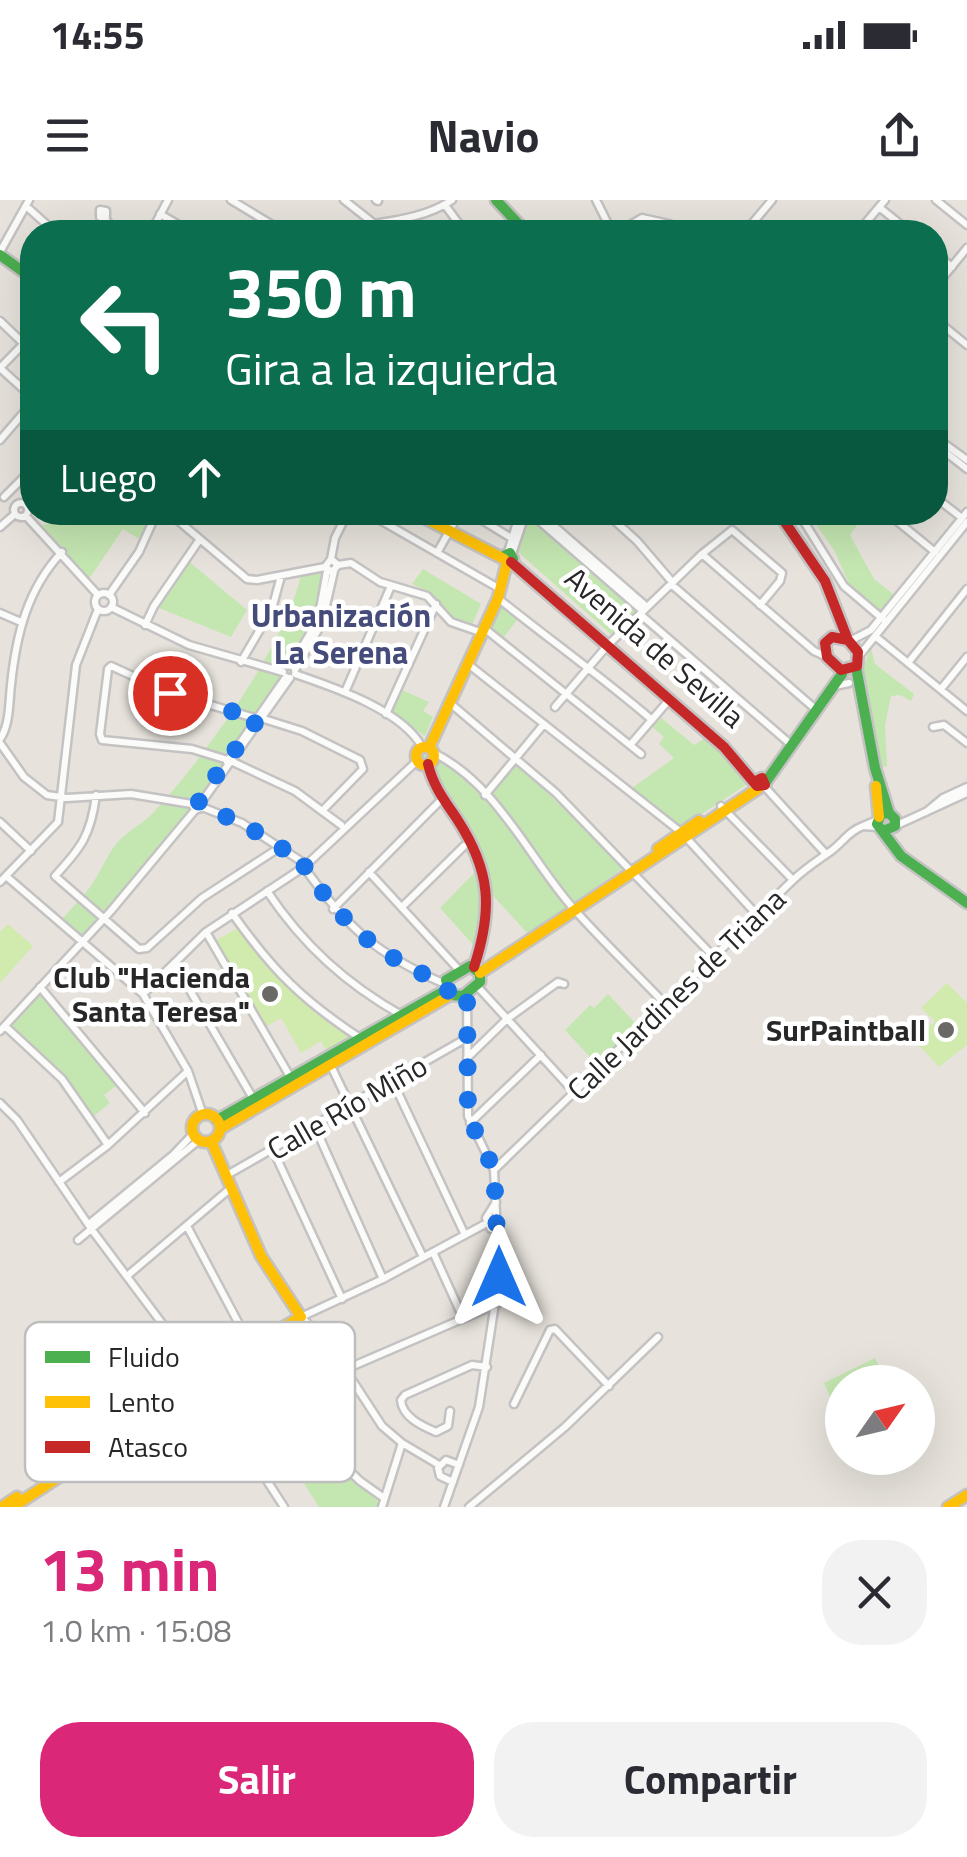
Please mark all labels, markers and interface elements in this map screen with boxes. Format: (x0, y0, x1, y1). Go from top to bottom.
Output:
text: 14:55 (50, 6, 145, 64)
text: Navio (428, 101, 539, 169)
icon: menu (40, 108, 95, 163)
icon: share (872, 108, 927, 163)
text: 350 m (225, 238, 417, 344)
icon: left (60, 260, 190, 390)
text: Gira a la izquierda (225, 334, 558, 402)
text: Luego (60, 449, 157, 507)
icon: ahead (177, 450, 232, 505)
street label: Avenida de Sevilla (555, 556, 755, 738)
district label: Urbanización La Serena (251, 591, 431, 676)
pin (128, 651, 213, 736)
icon: arrive (143, 666, 198, 721)
street label: Calle Jardines de Triana (556, 877, 796, 1111)
place label: Club "Hacienda Santa Teresa" (53, 954, 250, 1034)
marker: Club "Hacienda Santa Teresa" (259, 983, 281, 1005)
place label: SurPaintball (766, 1007, 926, 1053)
marker: SurPaintball (935, 1019, 957, 1041)
street label: Calle Río Miño (258, 1043, 436, 1171)
position arrow (447, 1225, 551, 1329)
legend (25, 1322, 355, 1482)
text: Fluido (108, 1335, 180, 1378)
north arrow (825, 1365, 935, 1475)
map controls (825, 1365, 935, 1475)
text: Lento (108, 1380, 175, 1423)
text: Atasco (108, 1425, 188, 1468)
text: 13 min (40, 1523, 219, 1614)
button: close (822, 1540, 927, 1645)
text: 1.0 km · 15:08 (40, 1606, 232, 1654)
button: Salir (40, 1722, 474, 1837)
button: Compartir (494, 1722, 927, 1837)

